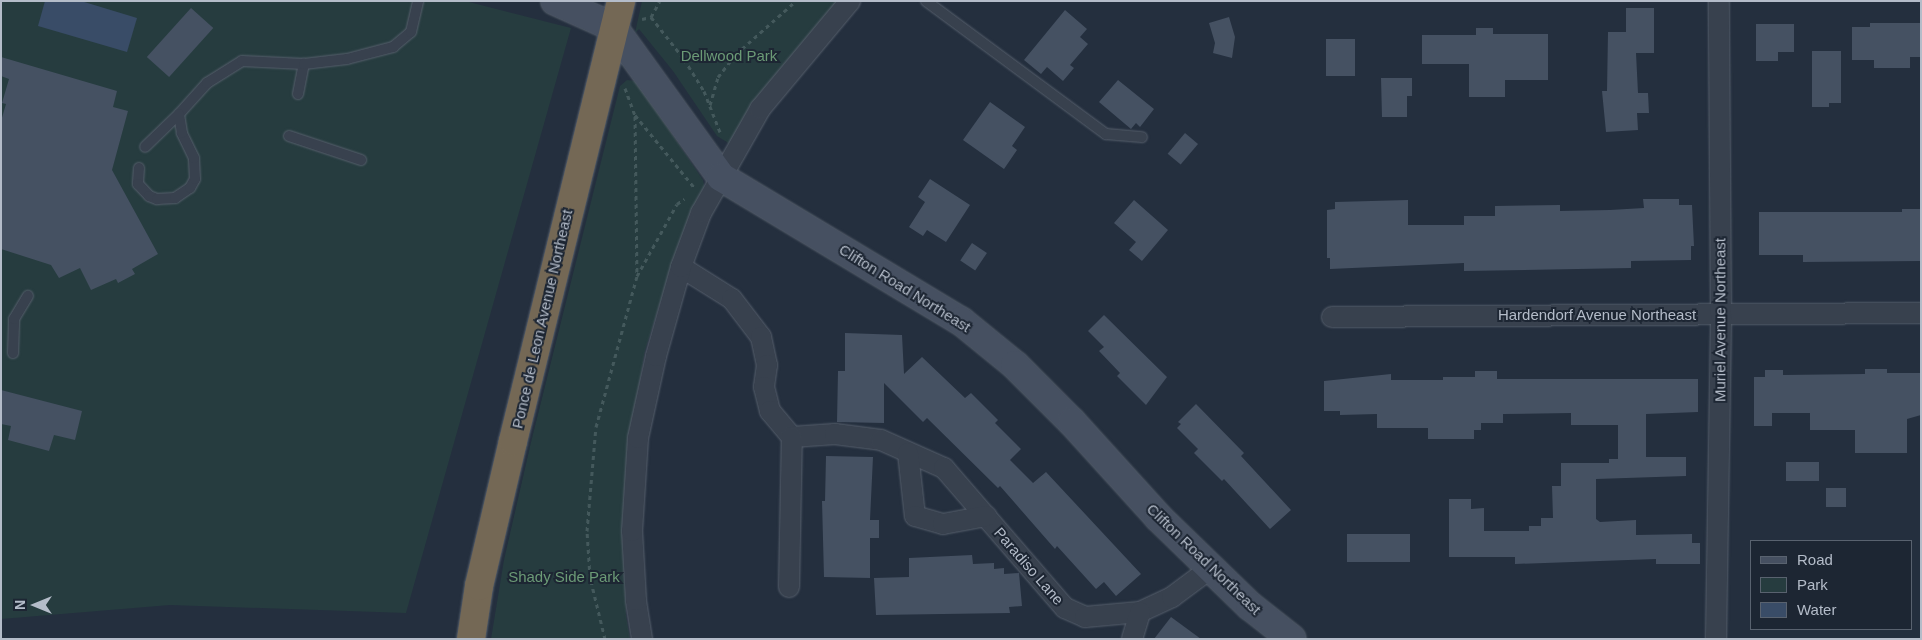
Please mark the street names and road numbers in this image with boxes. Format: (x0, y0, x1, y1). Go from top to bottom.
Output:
street label: Ponce de Leon Avenue Northeast (508, 207, 576, 431)
street label: Muriel Avenue Northeast (1711, 238, 1729, 402)
street label: Clifton Road Northeast (836, 240, 974, 336)
street label: Hardendorf Avenue Northeast (1497, 306, 1697, 324)
street label: Clifton Road Northeast (1143, 500, 1265, 618)
street label: Paradiso Lane (990, 524, 1068, 608)

